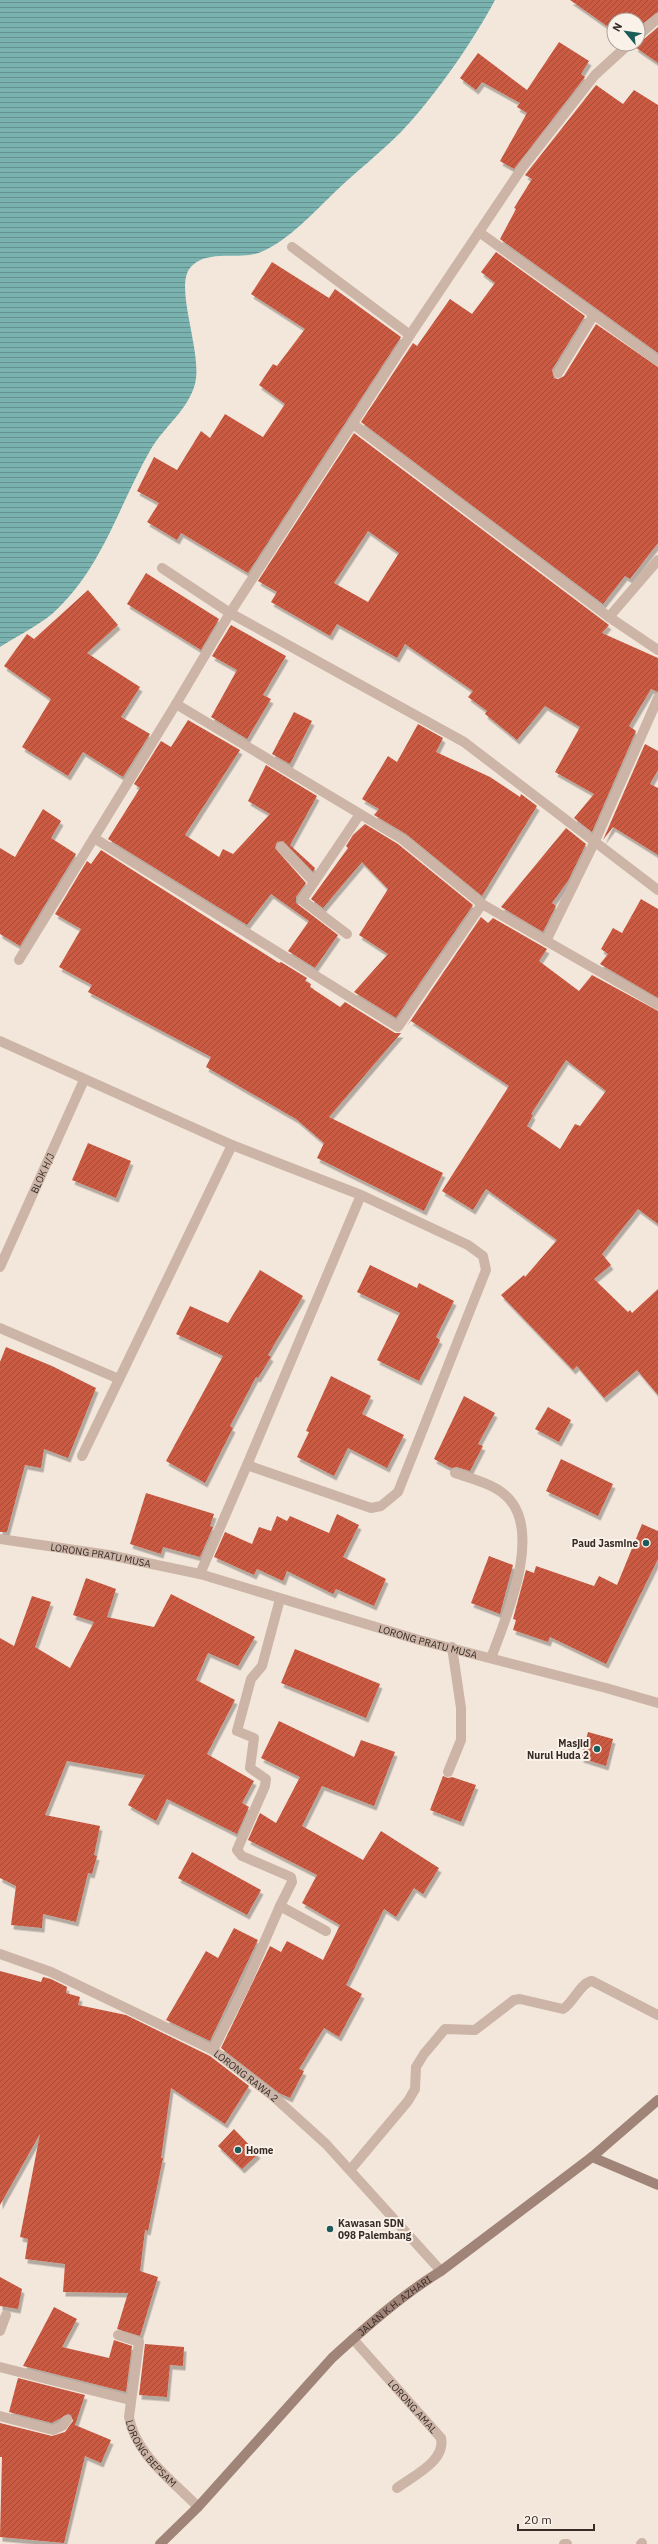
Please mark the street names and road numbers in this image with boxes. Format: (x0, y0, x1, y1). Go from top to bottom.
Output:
street label: BLOK H/J (27, 1151, 57, 1195)
street label: LORONG PRATU MUSA (50, 1540, 153, 1570)
street label: LORONG PRATU MUSA (377, 1622, 479, 1661)
street label: LORONG RAWA 2 (211, 2047, 281, 2105)
street label: JALAN K.H. AZHARI (355, 2273, 434, 2338)
street label: LORONG AMAL (385, 2377, 440, 2436)
street label: LORONG BEPSAM (123, 2418, 180, 2490)

